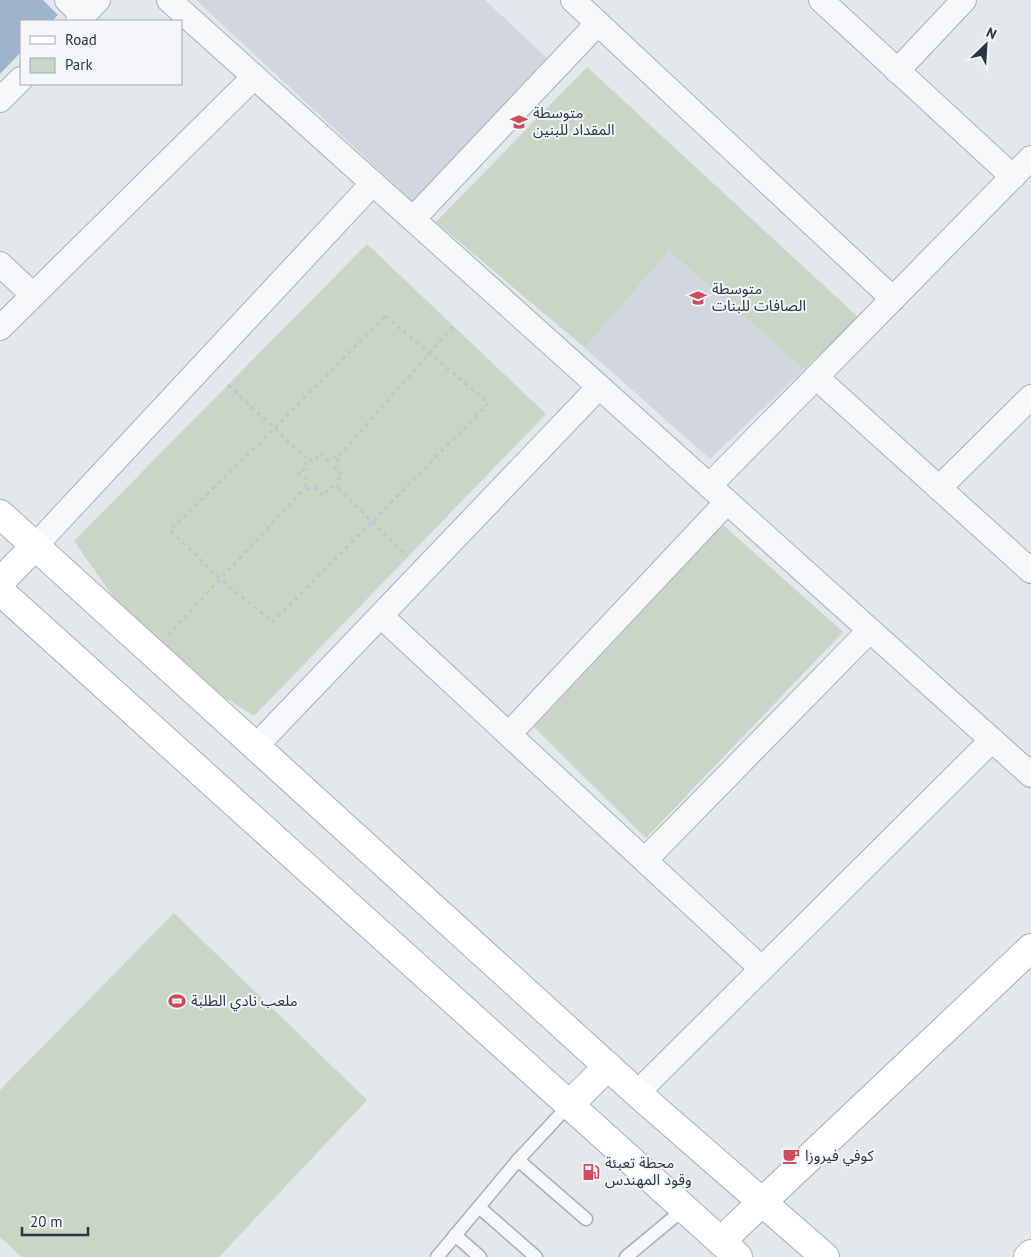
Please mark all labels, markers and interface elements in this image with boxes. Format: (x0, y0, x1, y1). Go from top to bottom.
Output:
legend (20, 20, 182, 85)
north arrow (961, 20, 1011, 70)
text: N (984, 23, 999, 43)
text: Road (65, 30, 97, 49)
text: Park (65, 55, 93, 74)
place label: متوسطة المقداد للبنين (533, 103, 615, 139)
school or university icon: متوسطة المقداد للبنين (509, 112, 529, 132)
place label: متوسطة الصافات للبنات (712, 279, 806, 315)
school or university icon: متوسطة الصافات للبنات (688, 288, 708, 308)
sports icon: ملعب نادي الطلبة (167, 991, 187, 1011)
place label: ملعب نادي الطلبة (191, 991, 298, 1012)
cafe icon: كوفي فيروزا (781, 1146, 801, 1166)
place label: كوفي فيروزا (805, 1146, 874, 1167)
place label: محطة تعبئة وقود المهندس (605, 1153, 692, 1189)
fuel station icon: محطة تعبئة وقود المهندس (581, 1162, 601, 1182)
scale bar (22, 1204, 89, 1236)
text: 20 m (30, 1212, 63, 1231)

